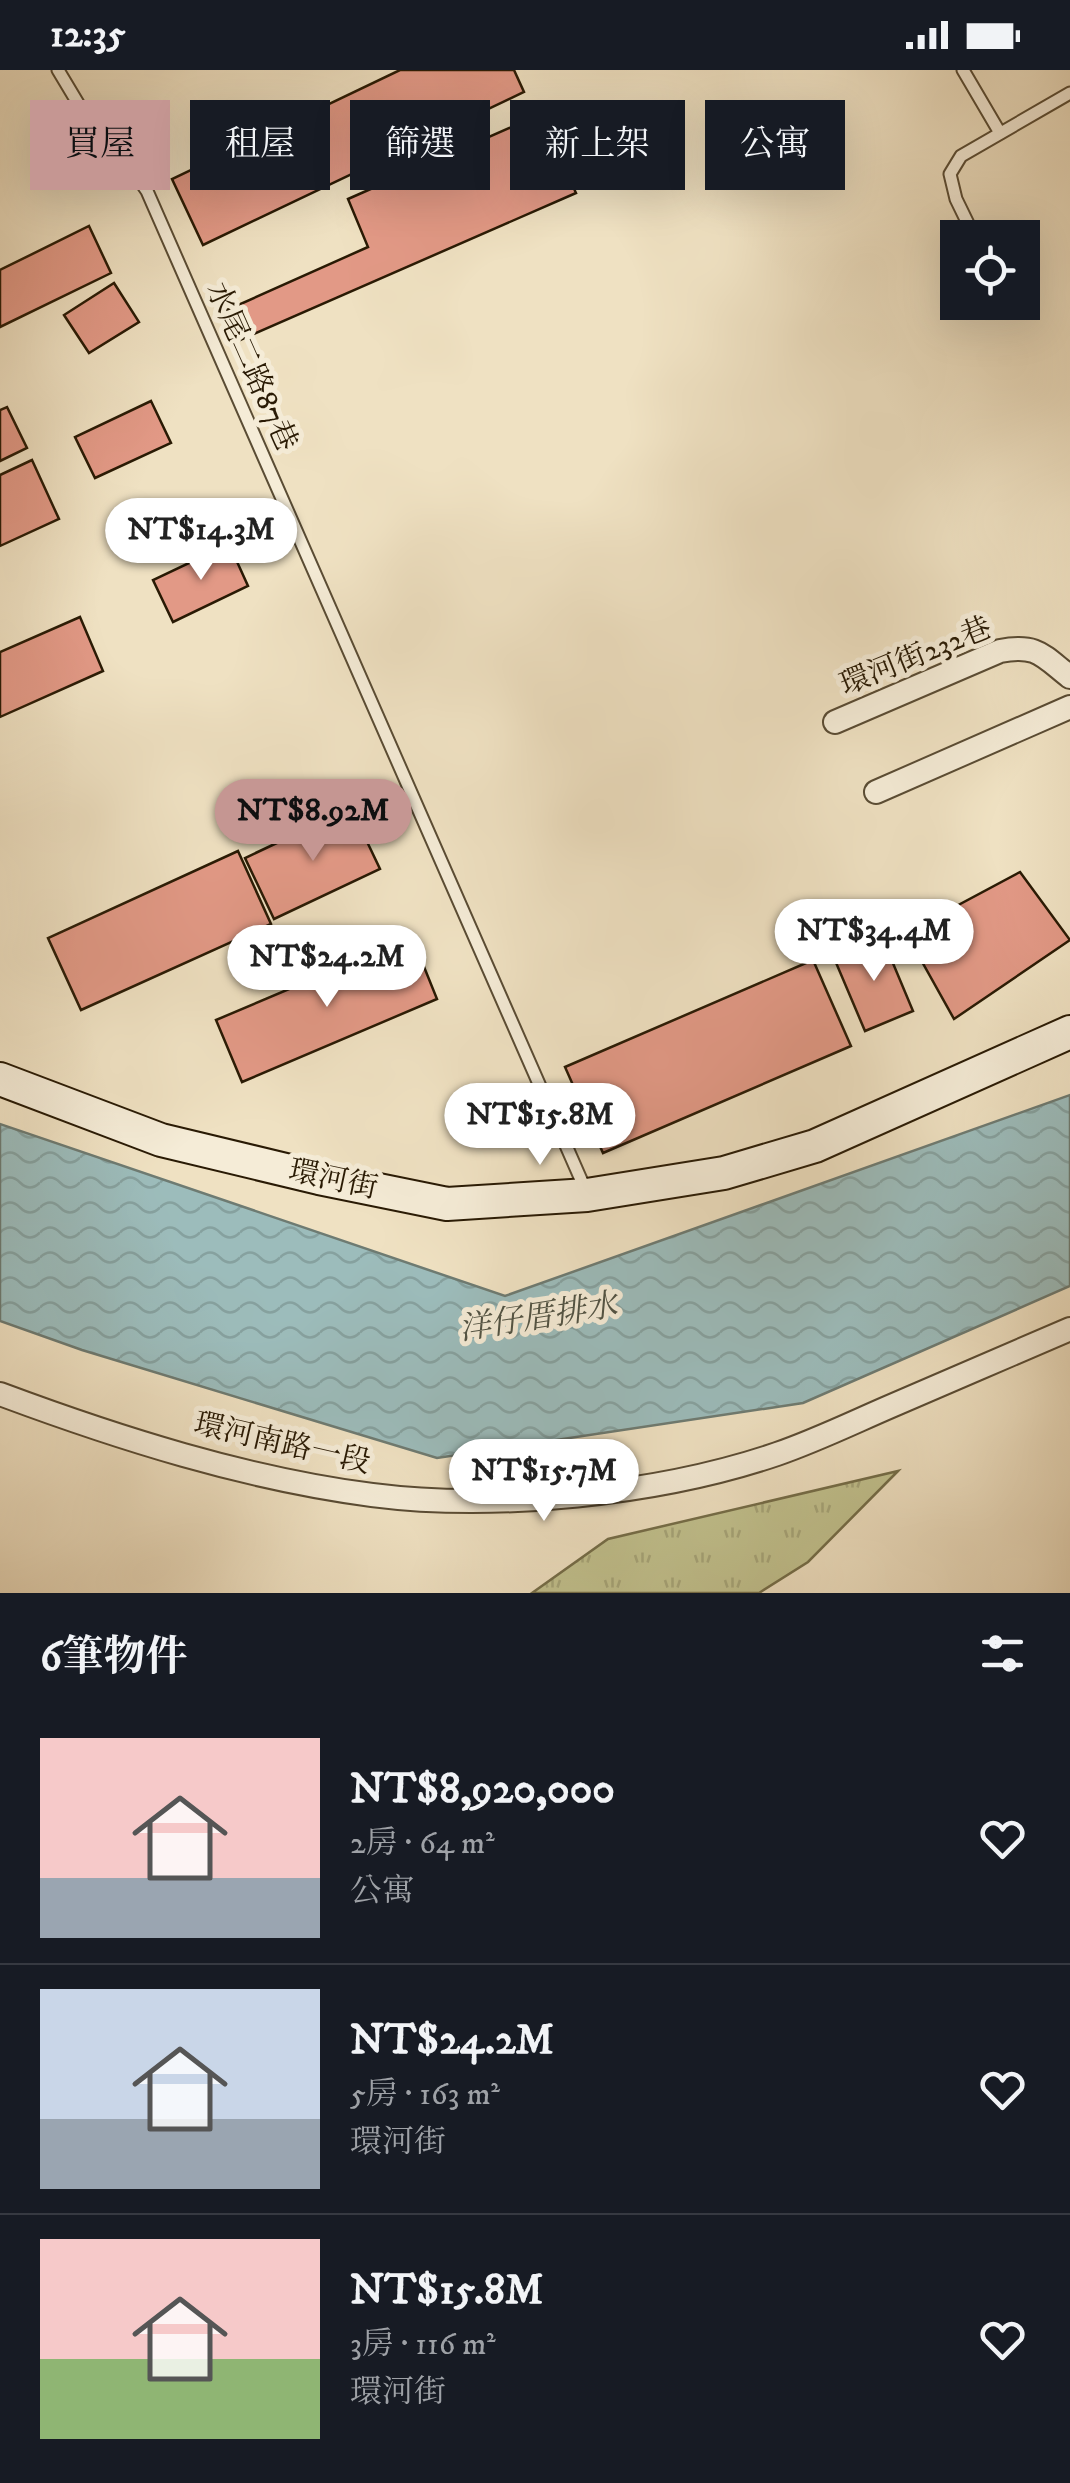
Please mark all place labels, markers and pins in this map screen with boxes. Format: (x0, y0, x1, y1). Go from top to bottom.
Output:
pin: NT$14.3M (98, 498, 304, 583)
pin: NT$8.92M (210, 779, 416, 864)
pin: NT$34.4M (771, 899, 977, 984)
pin: NT$24.2M (224, 925, 430, 1010)
pin: NT$15.8M (437, 1083, 643, 1168)
pin: NT$15.7M (441, 1439, 647, 1524)

